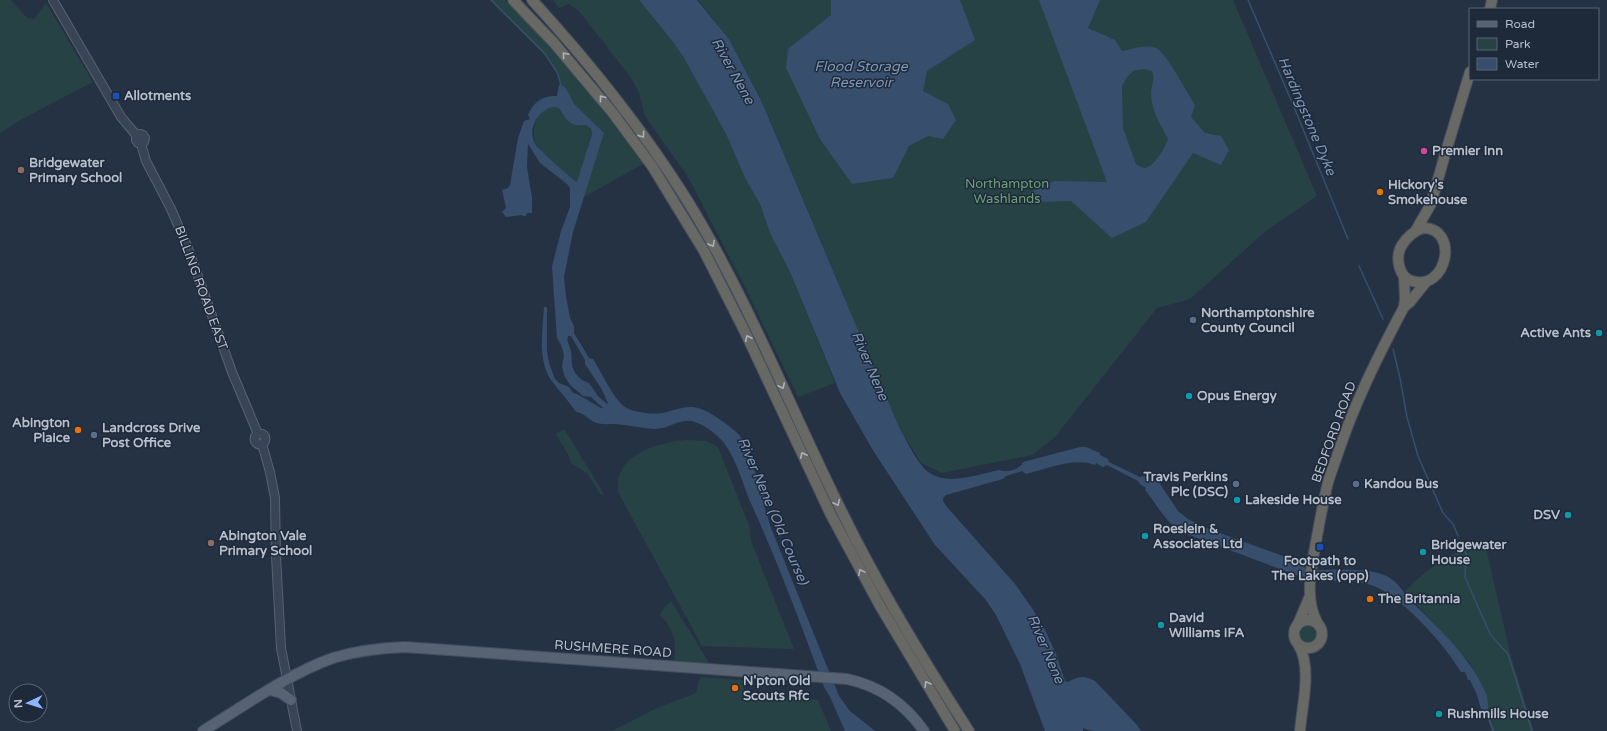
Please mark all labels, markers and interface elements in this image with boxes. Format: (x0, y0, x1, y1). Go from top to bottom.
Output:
legend (1469, 8, 1599, 80)
text: Road (1505, 17, 1535, 31)
water label: River Nene (708, 35, 759, 108)
text: Park (1505, 37, 1531, 51)
one-way arrow (563, 53, 570, 60)
water label: Hardingstone Dyke (1274, 54, 1340, 179)
text: Water (1505, 57, 1540, 71)
water label: Flood Storage Reservoir (814, 58, 909, 91)
place label: Allotments (124, 88, 191, 104)
marker: Allotments (111, 91, 121, 101)
one-way arrow (599, 96, 606, 103)
one-way arrow (637, 130, 644, 137)
place label: Premier Inn (1432, 143, 1503, 159)
marker: Premier Inn (1419, 146, 1429, 156)
place label: Bridgewater Primary School (29, 155, 122, 186)
marker: Bridgewater Primary School (16, 165, 26, 175)
park label: Northampton Washlands (965, 176, 1049, 207)
place label: Hickory's Smokehouse (1388, 177, 1468, 208)
marker: Hickory's Smokehouse (1375, 187, 1385, 197)
street label: BILLING ROAD EAST (171, 224, 231, 352)
one-way arrow (708, 240, 715, 247)
place label: Northamptonshire County Council (1201, 305, 1315, 336)
marker: Northamptonshire County Council (1188, 315, 1198, 325)
place label: Active Ants (1520, 325, 1591, 341)
marker: Active Ants (1594, 328, 1604, 338)
water label: River Nene (848, 329, 893, 404)
one-way arrow (745, 334, 753, 342)
street label: BEDFORD ROAD (1308, 379, 1360, 485)
one-way arrow (777, 382, 785, 389)
place label: Opus Energy (1197, 388, 1277, 404)
marker: Opus Energy (1184, 391, 1194, 401)
place label: Abington Plaice (12, 415, 71, 446)
place label: Landcross Drive Post Office (102, 420, 201, 451)
marker: Abington Plaice (73, 425, 83, 435)
marker: Landcross Drive Post Office (89, 430, 99, 440)
water label: River Nene (Old Course) (734, 435, 812, 589)
one-way arrow (800, 452, 808, 460)
place label: Travis Perkins Plc (DSC) (1143, 469, 1228, 500)
place label: Kandou Bus (1364, 476, 1438, 492)
marker: Travis Perkins Plc (DSC) (1231, 479, 1241, 489)
marker: Kandou Bus (1351, 479, 1361, 489)
place label: Lakeside House (1245, 492, 1342, 508)
marker: Lakeside House (1232, 495, 1242, 505)
one-way arrow (833, 499, 840, 507)
place label: DSV (1533, 507, 1560, 523)
marker: DSV (1563, 510, 1573, 520)
place label: Roeslein & Associates Ltd (1153, 521, 1243, 552)
place label: Abington Vale Primary School (219, 528, 312, 559)
marker: Roeslein & Associates Ltd (1140, 531, 1150, 541)
place label: Bridgewater House (1431, 537, 1507, 568)
marker: Abington Vale Primary School (206, 538, 216, 548)
marker: Footpath to The Lakes (opp) (1315, 542, 1325, 552)
marker: Bridgewater House (1418, 547, 1428, 557)
place label: Footpath to The Lakes (opp) (1270, 553, 1369, 584)
one-way arrow (859, 568, 866, 576)
place label: The Britannia (1377, 591, 1460, 607)
marker: The Britannia (1365, 594, 1375, 604)
place label: David Williams IFA (1169, 610, 1245, 641)
water label: River Nene (1024, 612, 1069, 687)
marker: David Williams IFA (1156, 620, 1166, 630)
street label: RUSHMERE ROAD (554, 637, 673, 661)
place label: N'pton Old Scouts Rfc (743, 673, 810, 704)
one-way arrow (924, 681, 932, 688)
north arrow (8, 683, 48, 723)
marker: N'pton Old Scouts Rfc (730, 683, 740, 693)
text: N (12, 699, 25, 709)
place label: Rushmills House (1447, 706, 1549, 722)
marker: Rushmills House (1434, 709, 1444, 719)

